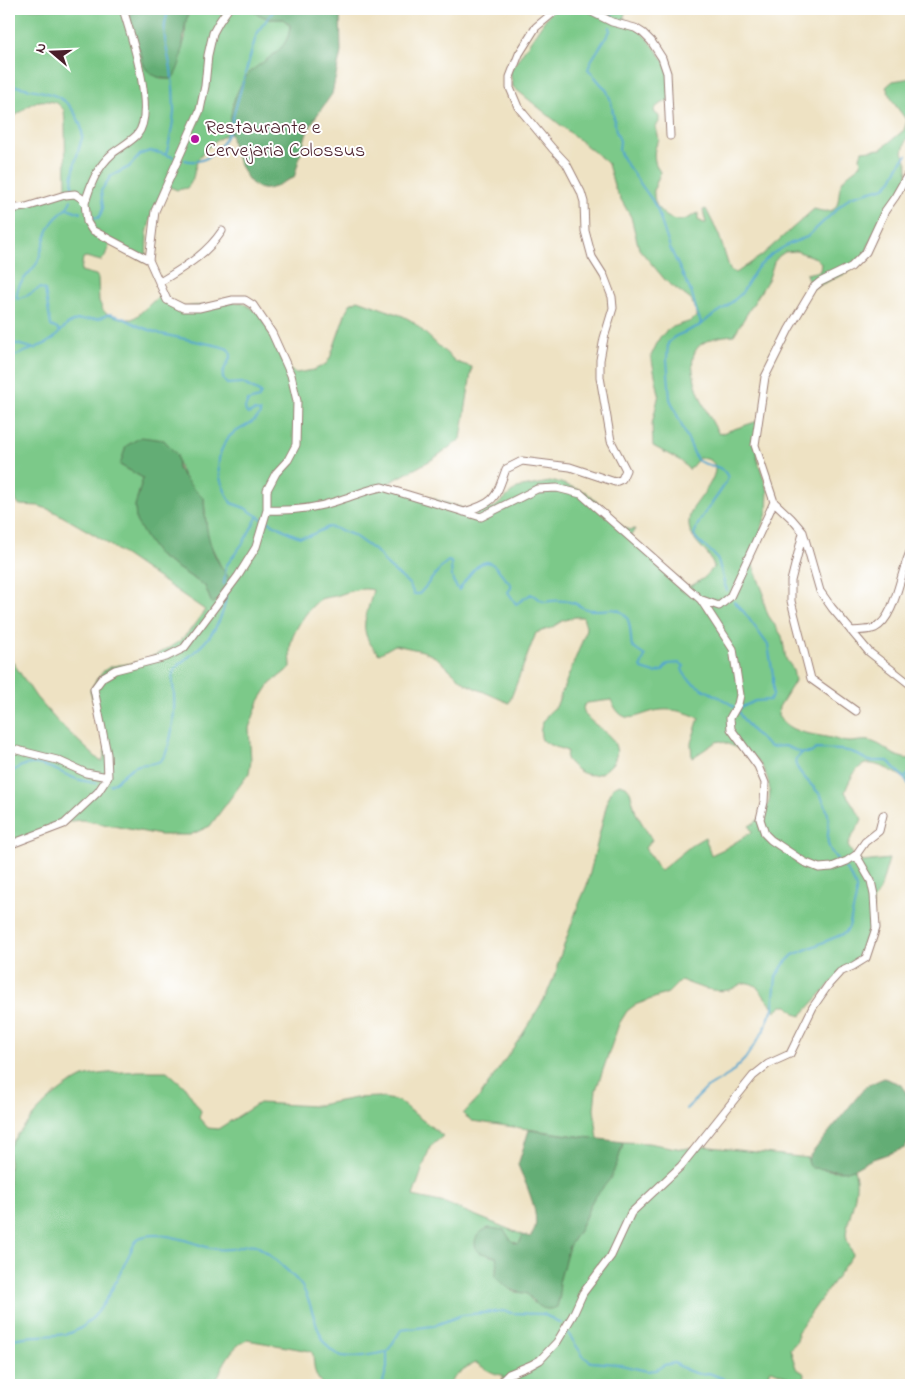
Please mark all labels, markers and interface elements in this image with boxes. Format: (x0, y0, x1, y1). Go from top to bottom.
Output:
north arrow (28, 28, 78, 78)
text: N (30, 40, 53, 56)
place label: Restaurante e Cervejaria Colossus (205, 114, 365, 166)
marker: Restaurante e Cervejaria Colossus (189, 133, 201, 145)

